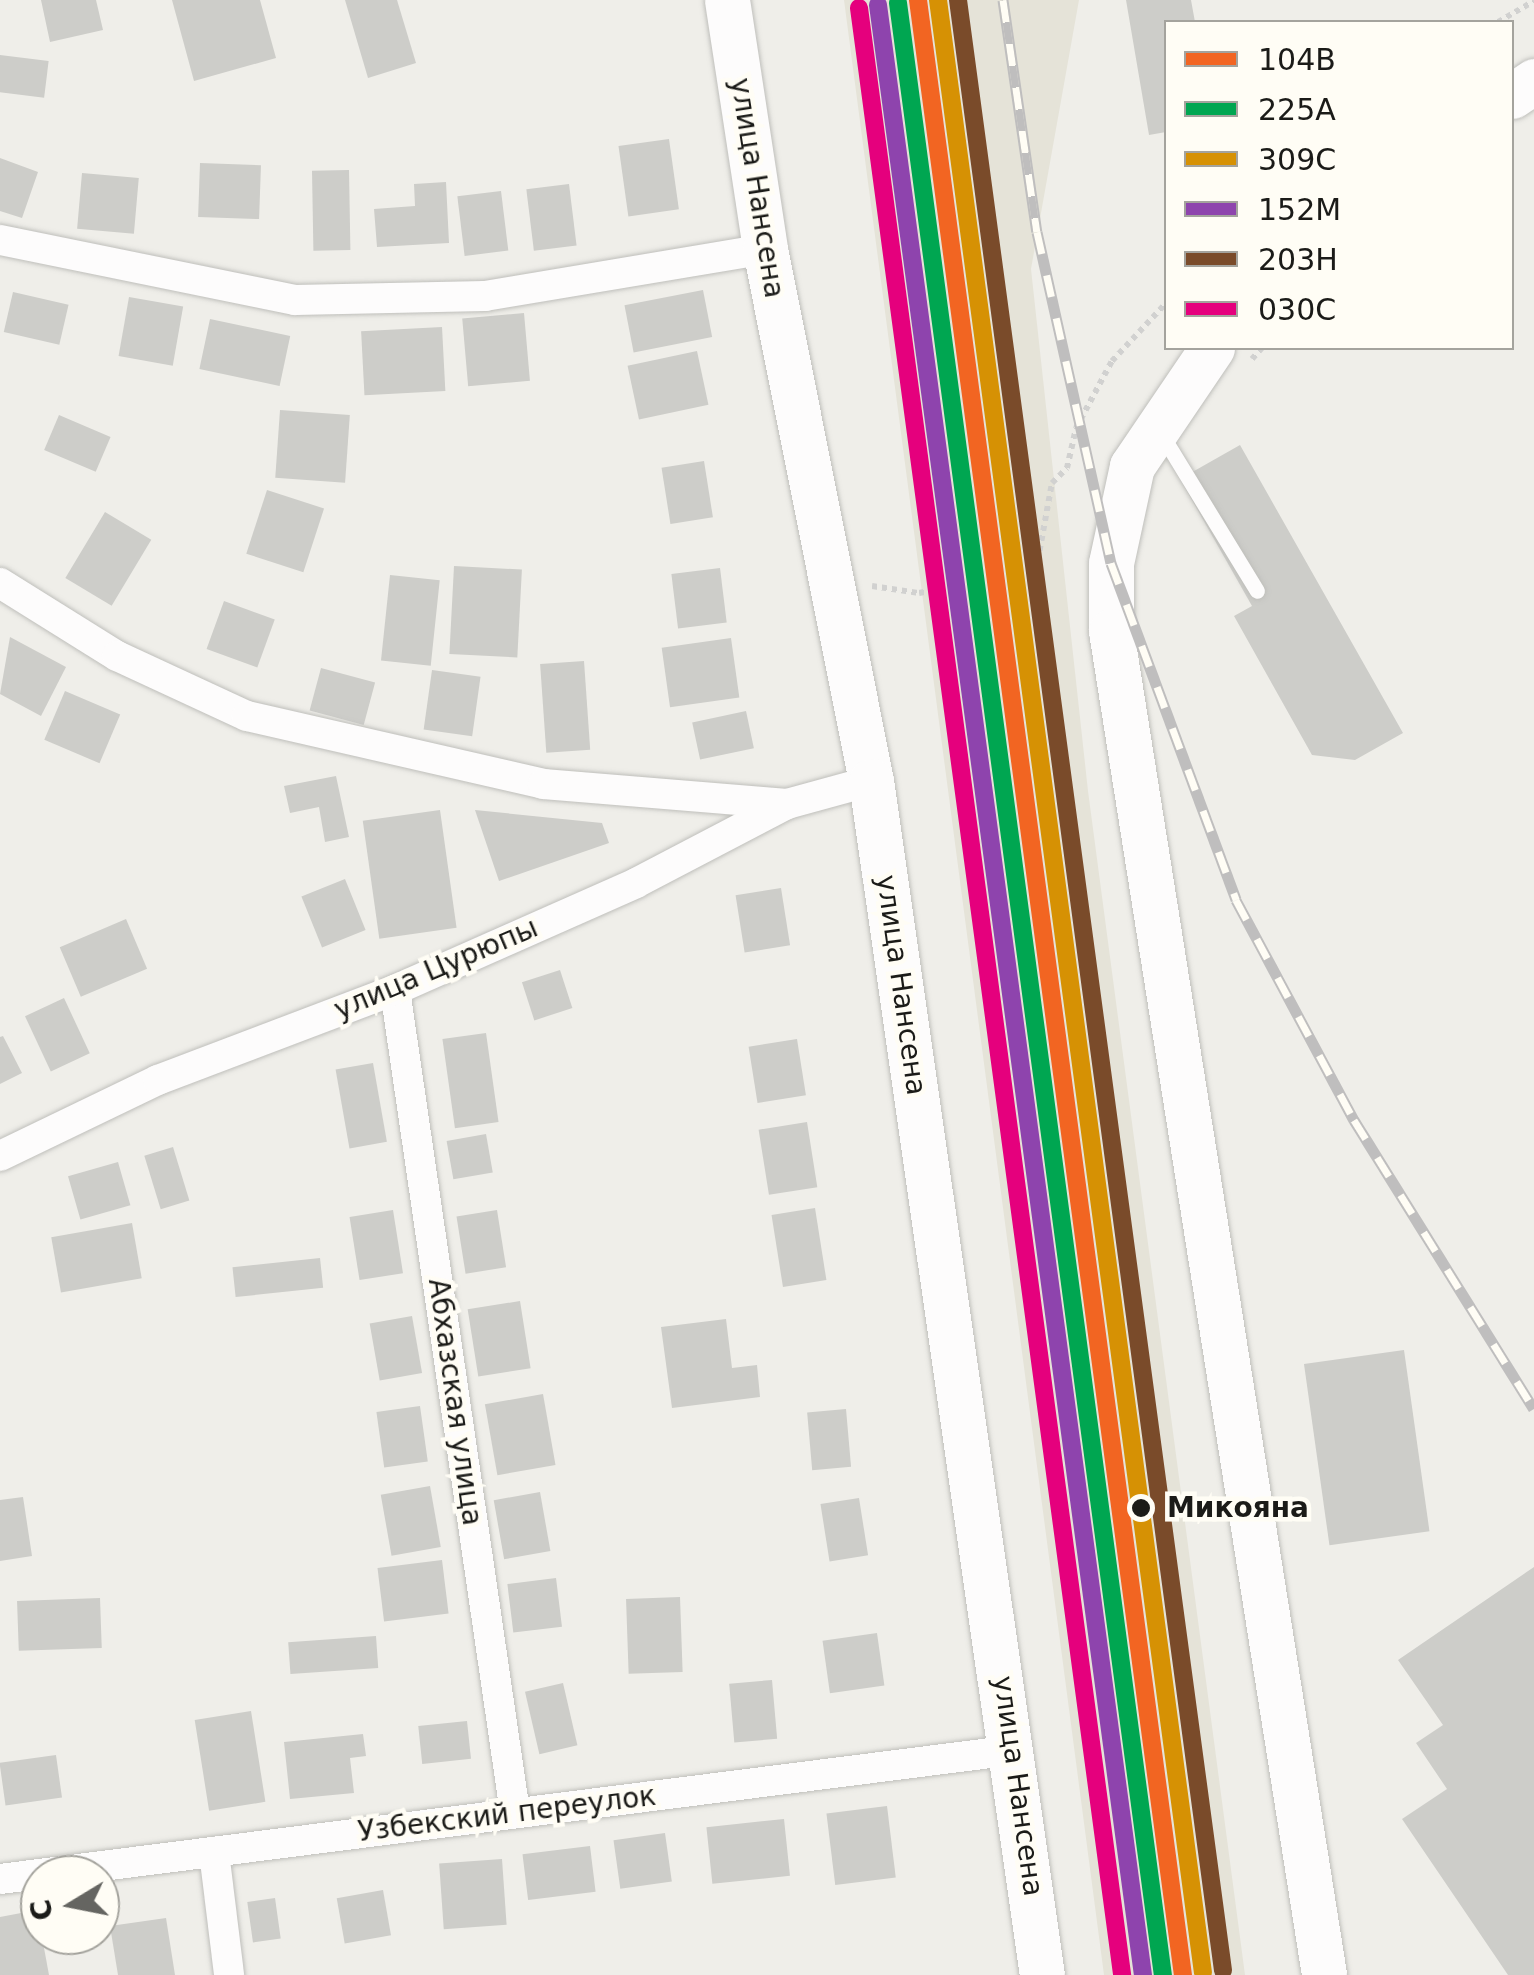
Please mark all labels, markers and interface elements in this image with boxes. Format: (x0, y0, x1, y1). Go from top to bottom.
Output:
legend (1164, 20, 1514, 350)
text: 104В (1258, 42, 1336, 77)
street label: улица Нансена (723, 76, 791, 300)
text: 225А (1258, 92, 1336, 127)
text: 309С (1258, 142, 1336, 177)
text: 152М (1258, 192, 1341, 227)
text: 203Н (1258, 242, 1338, 277)
text: 030C (1258, 292, 1336, 327)
street label: улица Нансена (869, 873, 933, 1097)
street label: улица Цурюпы (329, 911, 543, 1027)
street label: Абхазская улица (421, 1276, 489, 1528)
marker: Микояна (1124, 1491, 1158, 1525)
place label: Микояна (1167, 1491, 1309, 1525)
street label: улица Нансена (986, 1674, 1050, 1898)
street label: Узбекский переулок (356, 1779, 658, 1849)
north arrow (20, 1855, 120, 1955)
text: С (24, 1897, 60, 1923)

